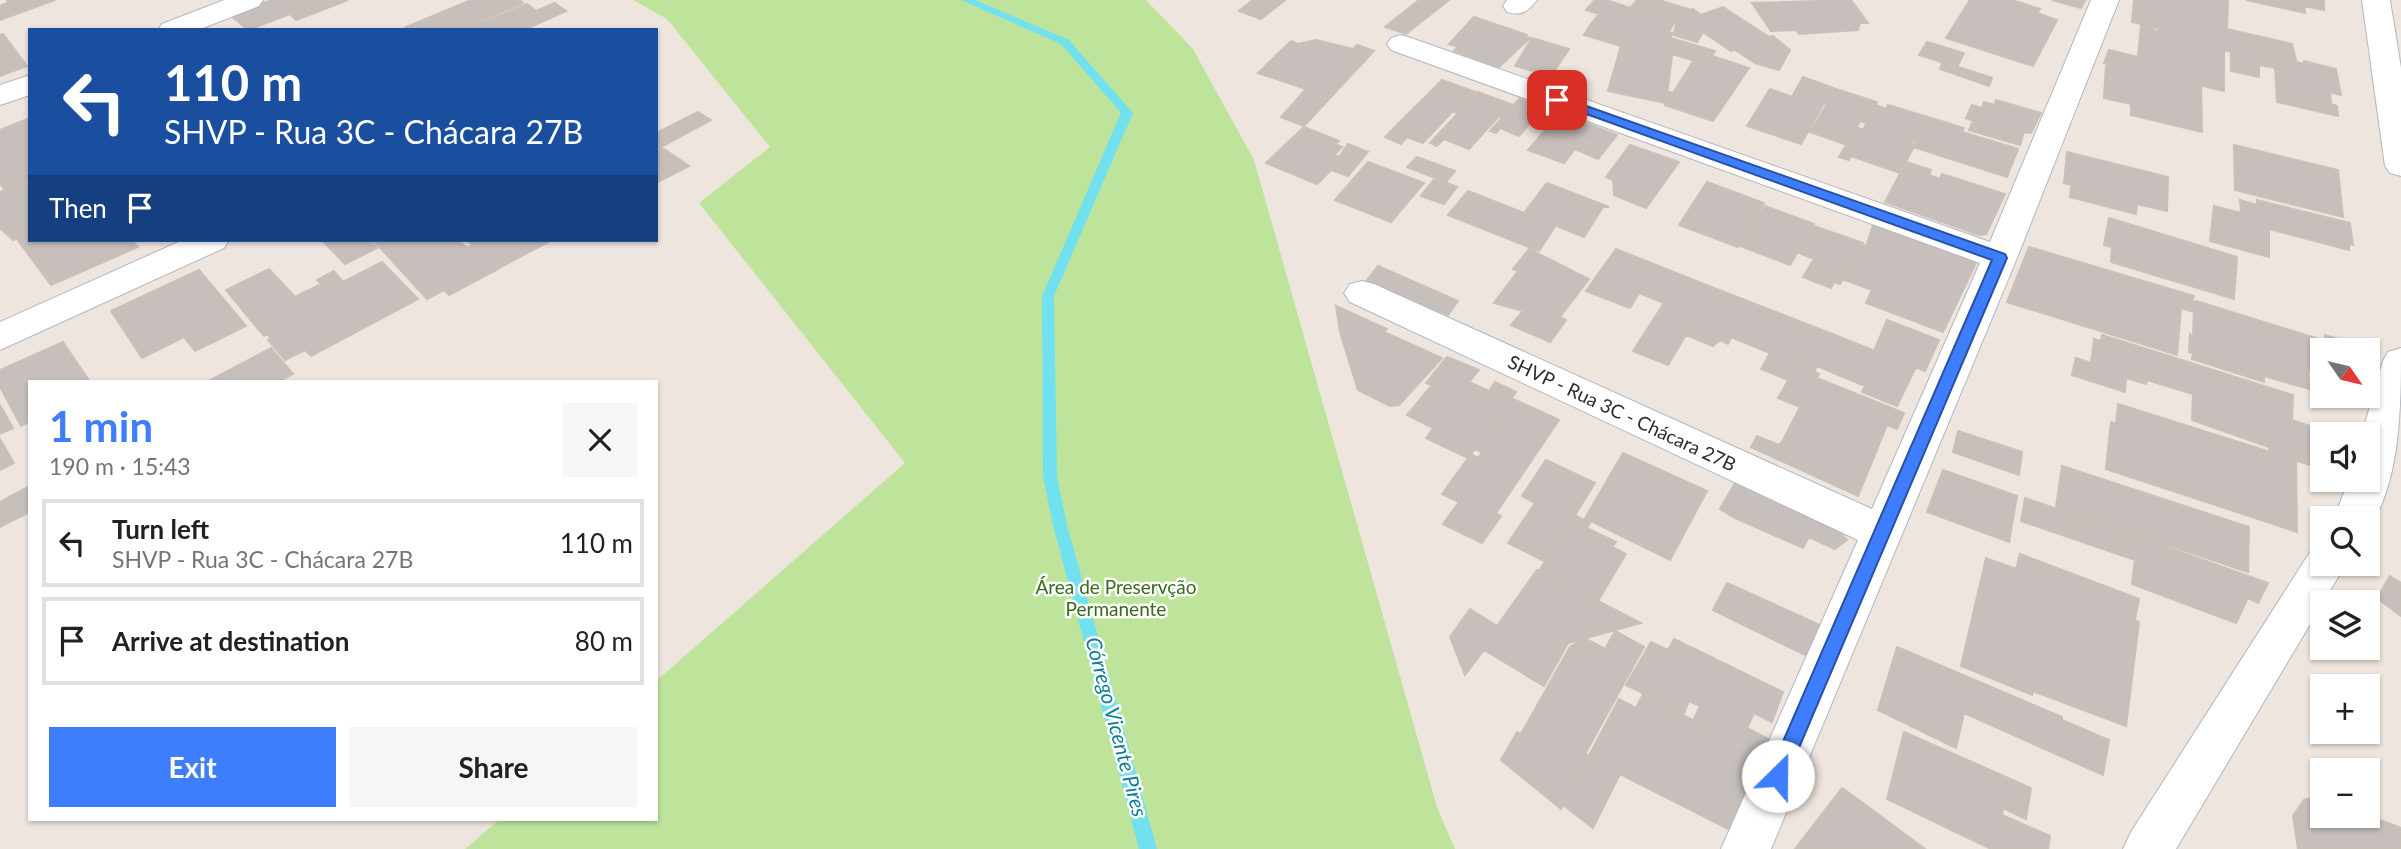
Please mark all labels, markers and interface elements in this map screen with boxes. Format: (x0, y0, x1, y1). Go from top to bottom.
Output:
text: 110 m (164, 53, 302, 111)
icon: left (49, 56, 140, 147)
pin (1527, 70, 1587, 130)
icon: arrive (1538, 81, 1576, 119)
text: SHVP - Rua 3C - Chácara 27B (164, 112, 583, 151)
icon: arrive (121, 189, 159, 227)
text: Then (49, 192, 107, 224)
north arrow (2310, 338, 2380, 408)
map controls (2310, 338, 2380, 828)
street label: SHVP - Rua 3C - Chácara 27B (1505, 350, 1740, 476)
text: 1 min (49, 401, 153, 451)
button: close (563, 403, 637, 477)
button: sound (2310, 422, 2380, 492)
text: 190 m · 15:43 (49, 452, 191, 480)
button: search (2310, 506, 2380, 576)
text: Turn left (112, 513, 209, 545)
icon: left (53, 524, 91, 562)
text: 110 m (560, 527, 633, 559)
text: SHVP - Rua 3C - Chácara 27B (112, 545, 413, 573)
park label: Área de Preservção Permanente (1035, 575, 1197, 620)
button: layers (2310, 590, 2380, 660)
icon: arrive (53, 622, 91, 660)
text: Arrive at destination (112, 625, 349, 657)
text: 80 m (575, 625, 633, 657)
water label: Córrego Vicente Pires (1081, 634, 1153, 819)
button: + (2310, 674, 2380, 744)
button: Exit (49, 727, 336, 807)
button: Share (350, 727, 637, 807)
position arrow (1741, 739, 1815, 813)
button: − (2310, 758, 2380, 828)

